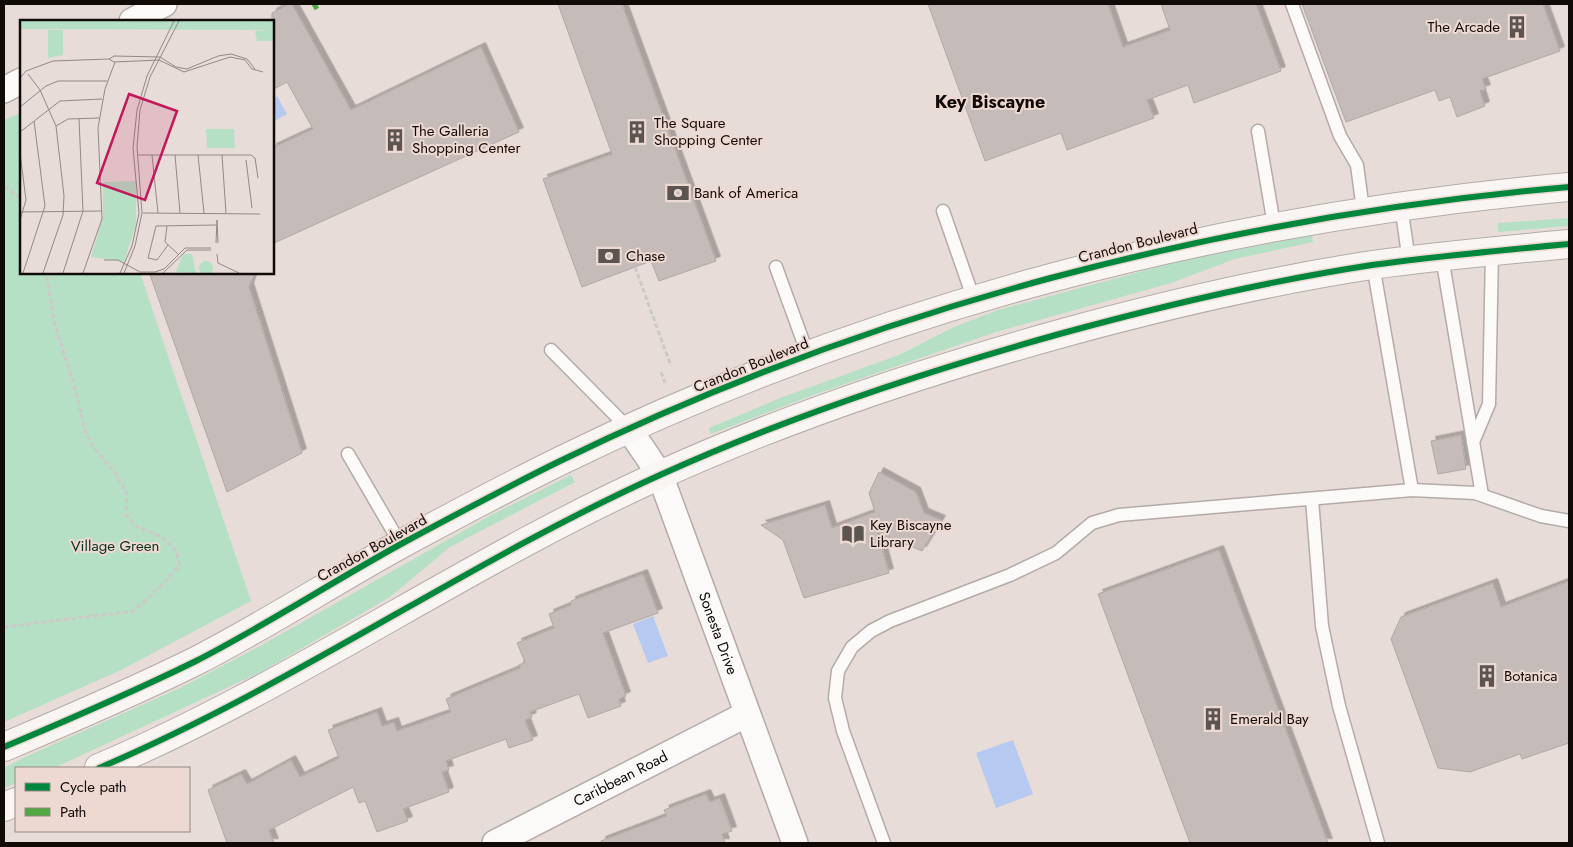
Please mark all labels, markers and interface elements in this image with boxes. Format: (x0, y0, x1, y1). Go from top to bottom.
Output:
building icon: The Arcade (1504, 14, 1530, 40)
place label: The Arcade (1427, 16, 1500, 38)
inset map (20, 20, 274, 274)
district label: Key Biscayne (935, 89, 1045, 115)
place label: The Square Shopping Center (654, 112, 763, 151)
building icon: The Square Shopping Center (624, 119, 650, 145)
place label: The Galleria Shopping Center (412, 120, 521, 159)
building icon: The Galleria Shopping Center (382, 127, 408, 153)
bank icon: Bank of America (665, 180, 691, 206)
place label: Bank of America (694, 182, 798, 204)
street label: Crandon Boulevard (1076, 218, 1200, 268)
bank icon: Chase (596, 243, 622, 269)
place label: Chase (626, 245, 665, 267)
street label: Crandon Boulevard (690, 332, 812, 398)
street label: Crandon Boulevard (313, 509, 431, 587)
place label: Key Biscayne Library (870, 514, 952, 553)
library icon: Key Biscayne Library (840, 521, 866, 547)
park label: Village Green (71, 535, 159, 557)
street label: Sonesta Drive (693, 589, 743, 678)
building icon: Botanica (1474, 663, 1500, 689)
place label: Botanica (1504, 665, 1558, 687)
building icon: Emerald Bay (1200, 706, 1226, 732)
place label: Emerald Bay (1230, 708, 1309, 730)
street label: Caribbean Road (569, 745, 672, 812)
legend (15, 767, 190, 832)
text: Cycle path (60, 776, 127, 798)
text: Path (60, 801, 86, 823)

